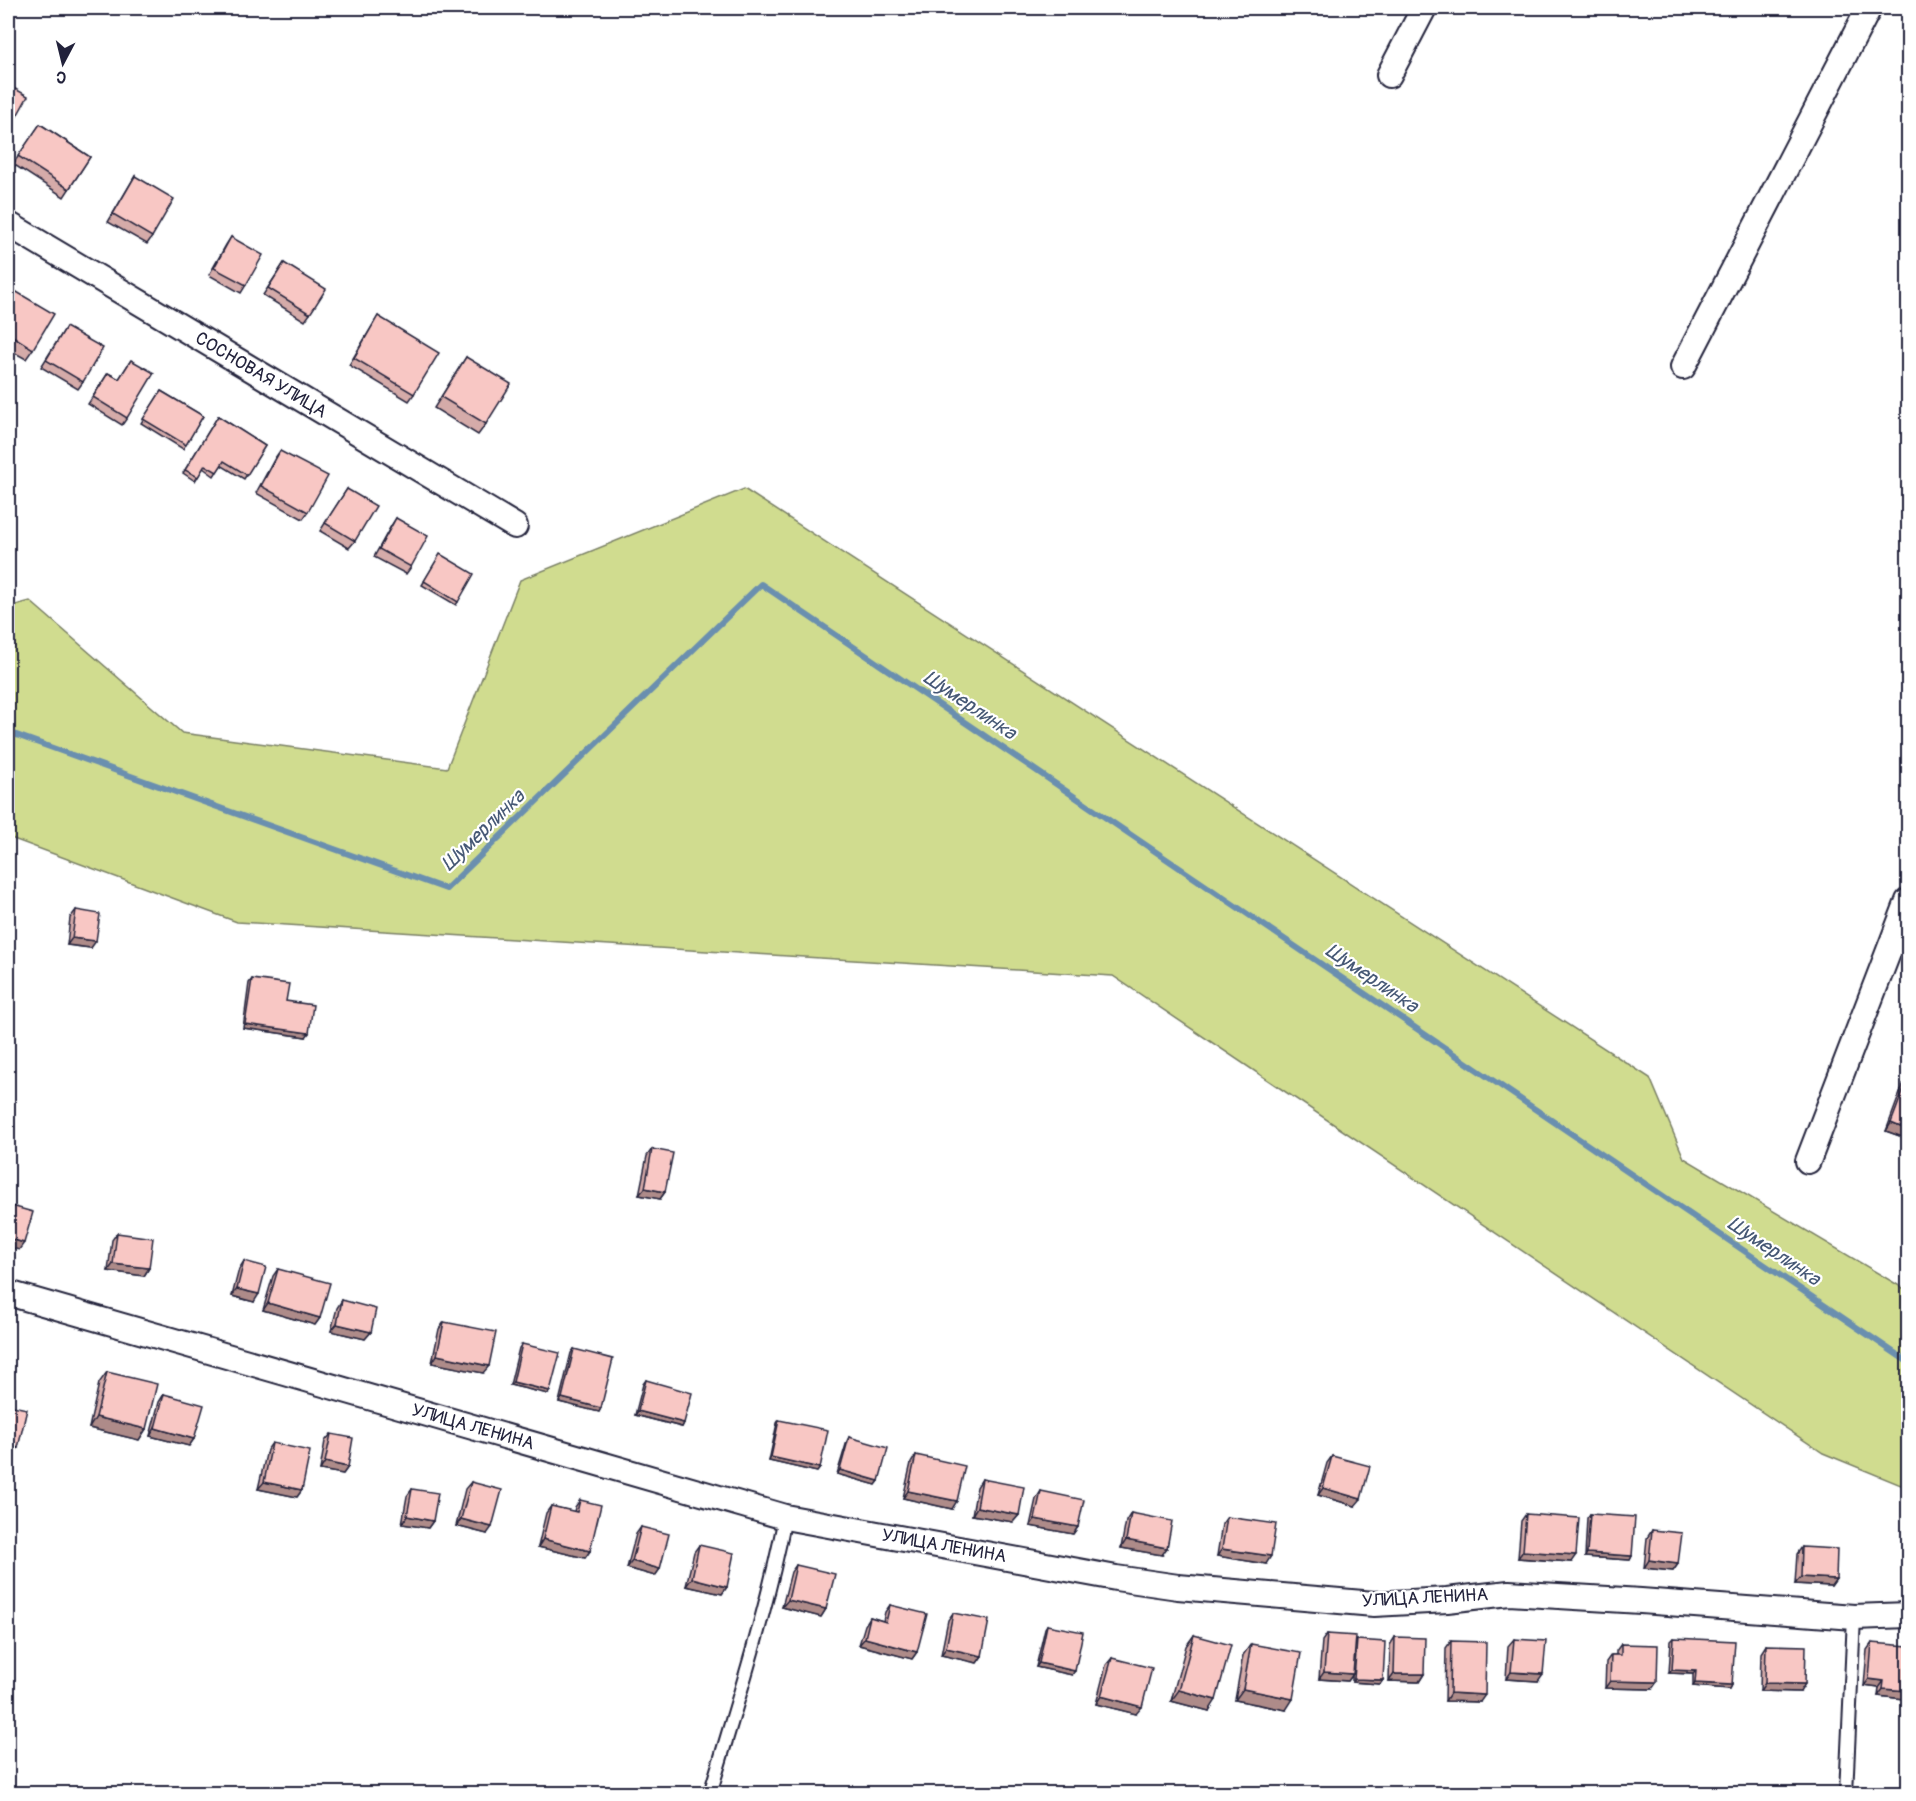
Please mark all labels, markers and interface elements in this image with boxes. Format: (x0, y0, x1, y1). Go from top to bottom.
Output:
north arrow (33, 33, 93, 93)
text: С (55, 66, 67, 87)
street label: СОСНОВАЯ УЛИЦА (191, 327, 331, 424)
water label: Шумерлинка (919, 665, 1023, 746)
water label: Шумерлинка (436, 783, 531, 876)
water label: Шумерлинка (1321, 938, 1425, 1019)
water label: Шумерлинка (1723, 1211, 1827, 1292)
street label: УЛИЦА ЛЕНИНА (409, 1399, 537, 1456)
street label: УЛИЦА ЛЕНИНА (880, 1524, 1008, 1568)
street label: УЛИЦА ЛЕНИНА (1361, 1583, 1489, 1613)

